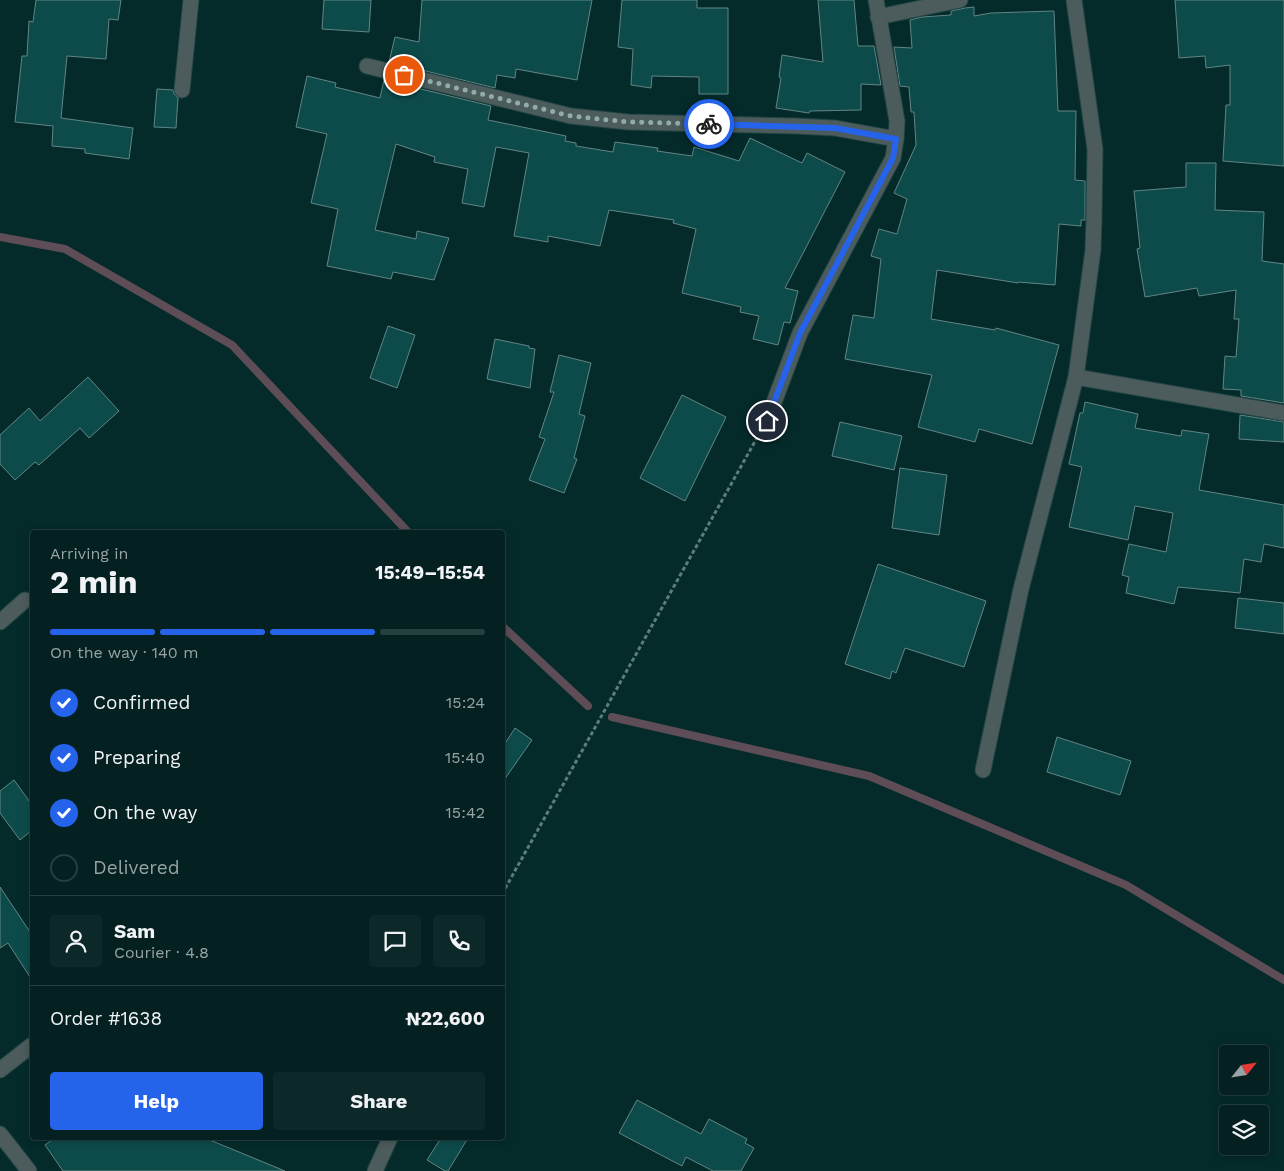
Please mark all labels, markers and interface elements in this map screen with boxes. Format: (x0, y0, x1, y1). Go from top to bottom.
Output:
pin (383, 54, 425, 96)
icon: bag (390, 61, 418, 89)
courier (684, 99, 734, 149)
icon: bike (695, 110, 723, 138)
pin (746, 400, 788, 442)
icon: home (753, 407, 781, 435)
text: Arriving in (50, 544, 128, 563)
text: 15:49–15:54 (375, 561, 485, 584)
text: 2 min (50, 563, 138, 601)
text: On the way · 140 m (50, 643, 198, 662)
icon: check (50, 689, 78, 717)
text: Confirmed (93, 691, 190, 714)
text: 15:24 (446, 693, 485, 712)
icon: check (50, 744, 78, 772)
text: Preparing (93, 746, 180, 769)
text: 15:40 (445, 748, 485, 767)
icon: check (50, 799, 78, 827)
text: On the way (93, 801, 197, 824)
text: 15:42 (446, 803, 485, 822)
text: Delivered (93, 856, 180, 879)
button: person (50, 915, 102, 967)
button: chat (369, 915, 421, 967)
button: phone (433, 915, 485, 967)
text: Sam (114, 920, 155, 943)
text: Courier · 4.8 (114, 943, 209, 962)
text: Order #1638 (50, 1007, 162, 1030)
text: ₦22,600 (405, 1007, 485, 1030)
north arrow (1219, 1045, 1269, 1095)
map controls (1219, 1045, 1269, 1155)
button: Help (50, 1072, 263, 1130)
button: Share (273, 1072, 485, 1130)
button: layers (1219, 1105, 1269, 1155)

